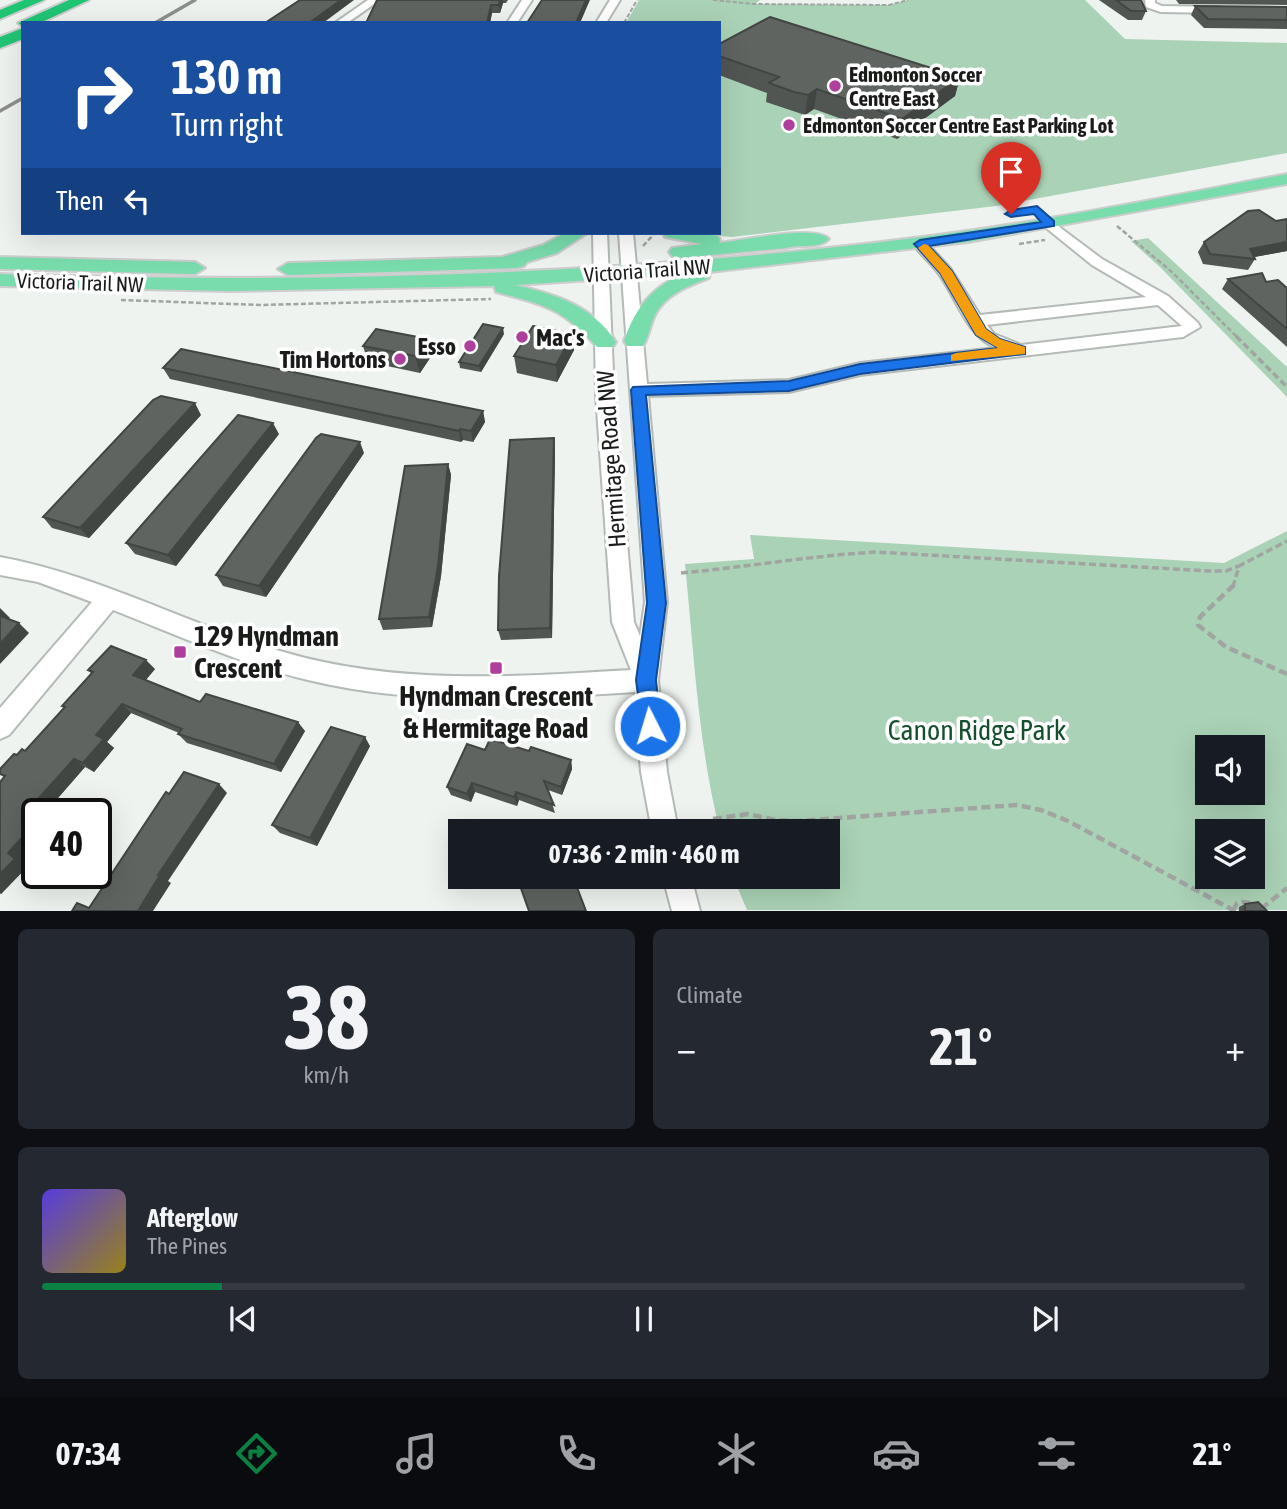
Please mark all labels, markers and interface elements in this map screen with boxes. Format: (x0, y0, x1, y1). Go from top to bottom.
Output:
text: 130 m (171, 48, 282, 104)
icon: right (56, 49, 147, 140)
place label: Edmonton Soccer Centre East (849, 62, 983, 110)
marker: Edmonton Soccer Centre East (827, 78, 843, 94)
text: Turn right (171, 106, 284, 143)
place label: Edmonton Soccer Centre East Parking Lot (803, 113, 1113, 137)
marker: Edmonton Soccer Centre East Parking Lot (781, 117, 797, 133)
pin (981, 142, 1041, 214)
icon: arrive (992, 153, 1030, 191)
icon: left (118, 182, 156, 220)
text: Then (56, 186, 104, 216)
street label: Victoria Trail NW (583, 254, 712, 286)
street label: Victoria Trail NW (16, 268, 144, 296)
place label: Mac's (536, 324, 585, 351)
marker: Mac's (514, 329, 530, 345)
place label: Esso (418, 333, 456, 360)
marker: Esso (462, 338, 478, 354)
place label: Tim Hortons (280, 346, 387, 373)
marker: Tim Hortons (392, 351, 408, 367)
street label: Hermitage Road NW (591, 369, 631, 548)
place label: 129 Hyndman Crescent (194, 620, 339, 684)
marker: 129 Hyndman Crescent (172, 644, 188, 660)
marker: Hyndman Crescent & Hermitage Road (488, 660, 504, 676)
place label: Hyndman Crescent & Hermitage Road (399, 680, 593, 744)
position arrow (613, 689, 687, 763)
park label: Canon Ridge Park (888, 714, 1066, 746)
map controls (1195, 735, 1265, 889)
button: sound (1195, 735, 1265, 805)
speed limit sign: 40 (21, 798, 112, 889)
button: layers (1195, 819, 1265, 889)
text: 07:36 · 2 min · 460 m (549, 839, 739, 869)
text: 38 (283, 964, 369, 1068)
text: Climate (677, 982, 742, 1008)
text: 21° (929, 1016, 992, 1076)
text: − (677, 1026, 696, 1069)
text: + (1225, 1026, 1245, 1069)
text: km/h (303, 1062, 349, 1088)
text: Afterglow (147, 1203, 238, 1233)
text: The Pines (147, 1233, 227, 1259)
icon: previous (224, 1300, 262, 1338)
icon: pause (625, 1300, 663, 1338)
icon: next (1026, 1300, 1064, 1338)
icon: directions (232, 1429, 281, 1478)
icon: music (392, 1429, 441, 1478)
icon: phone (552, 1429, 601, 1478)
icon: climate (712, 1429, 761, 1478)
icon: car (872, 1429, 921, 1478)
icon: filters (1032, 1429, 1081, 1478)
text: 07:34 (56, 1435, 121, 1472)
text: 21° (1192, 1435, 1231, 1472)

